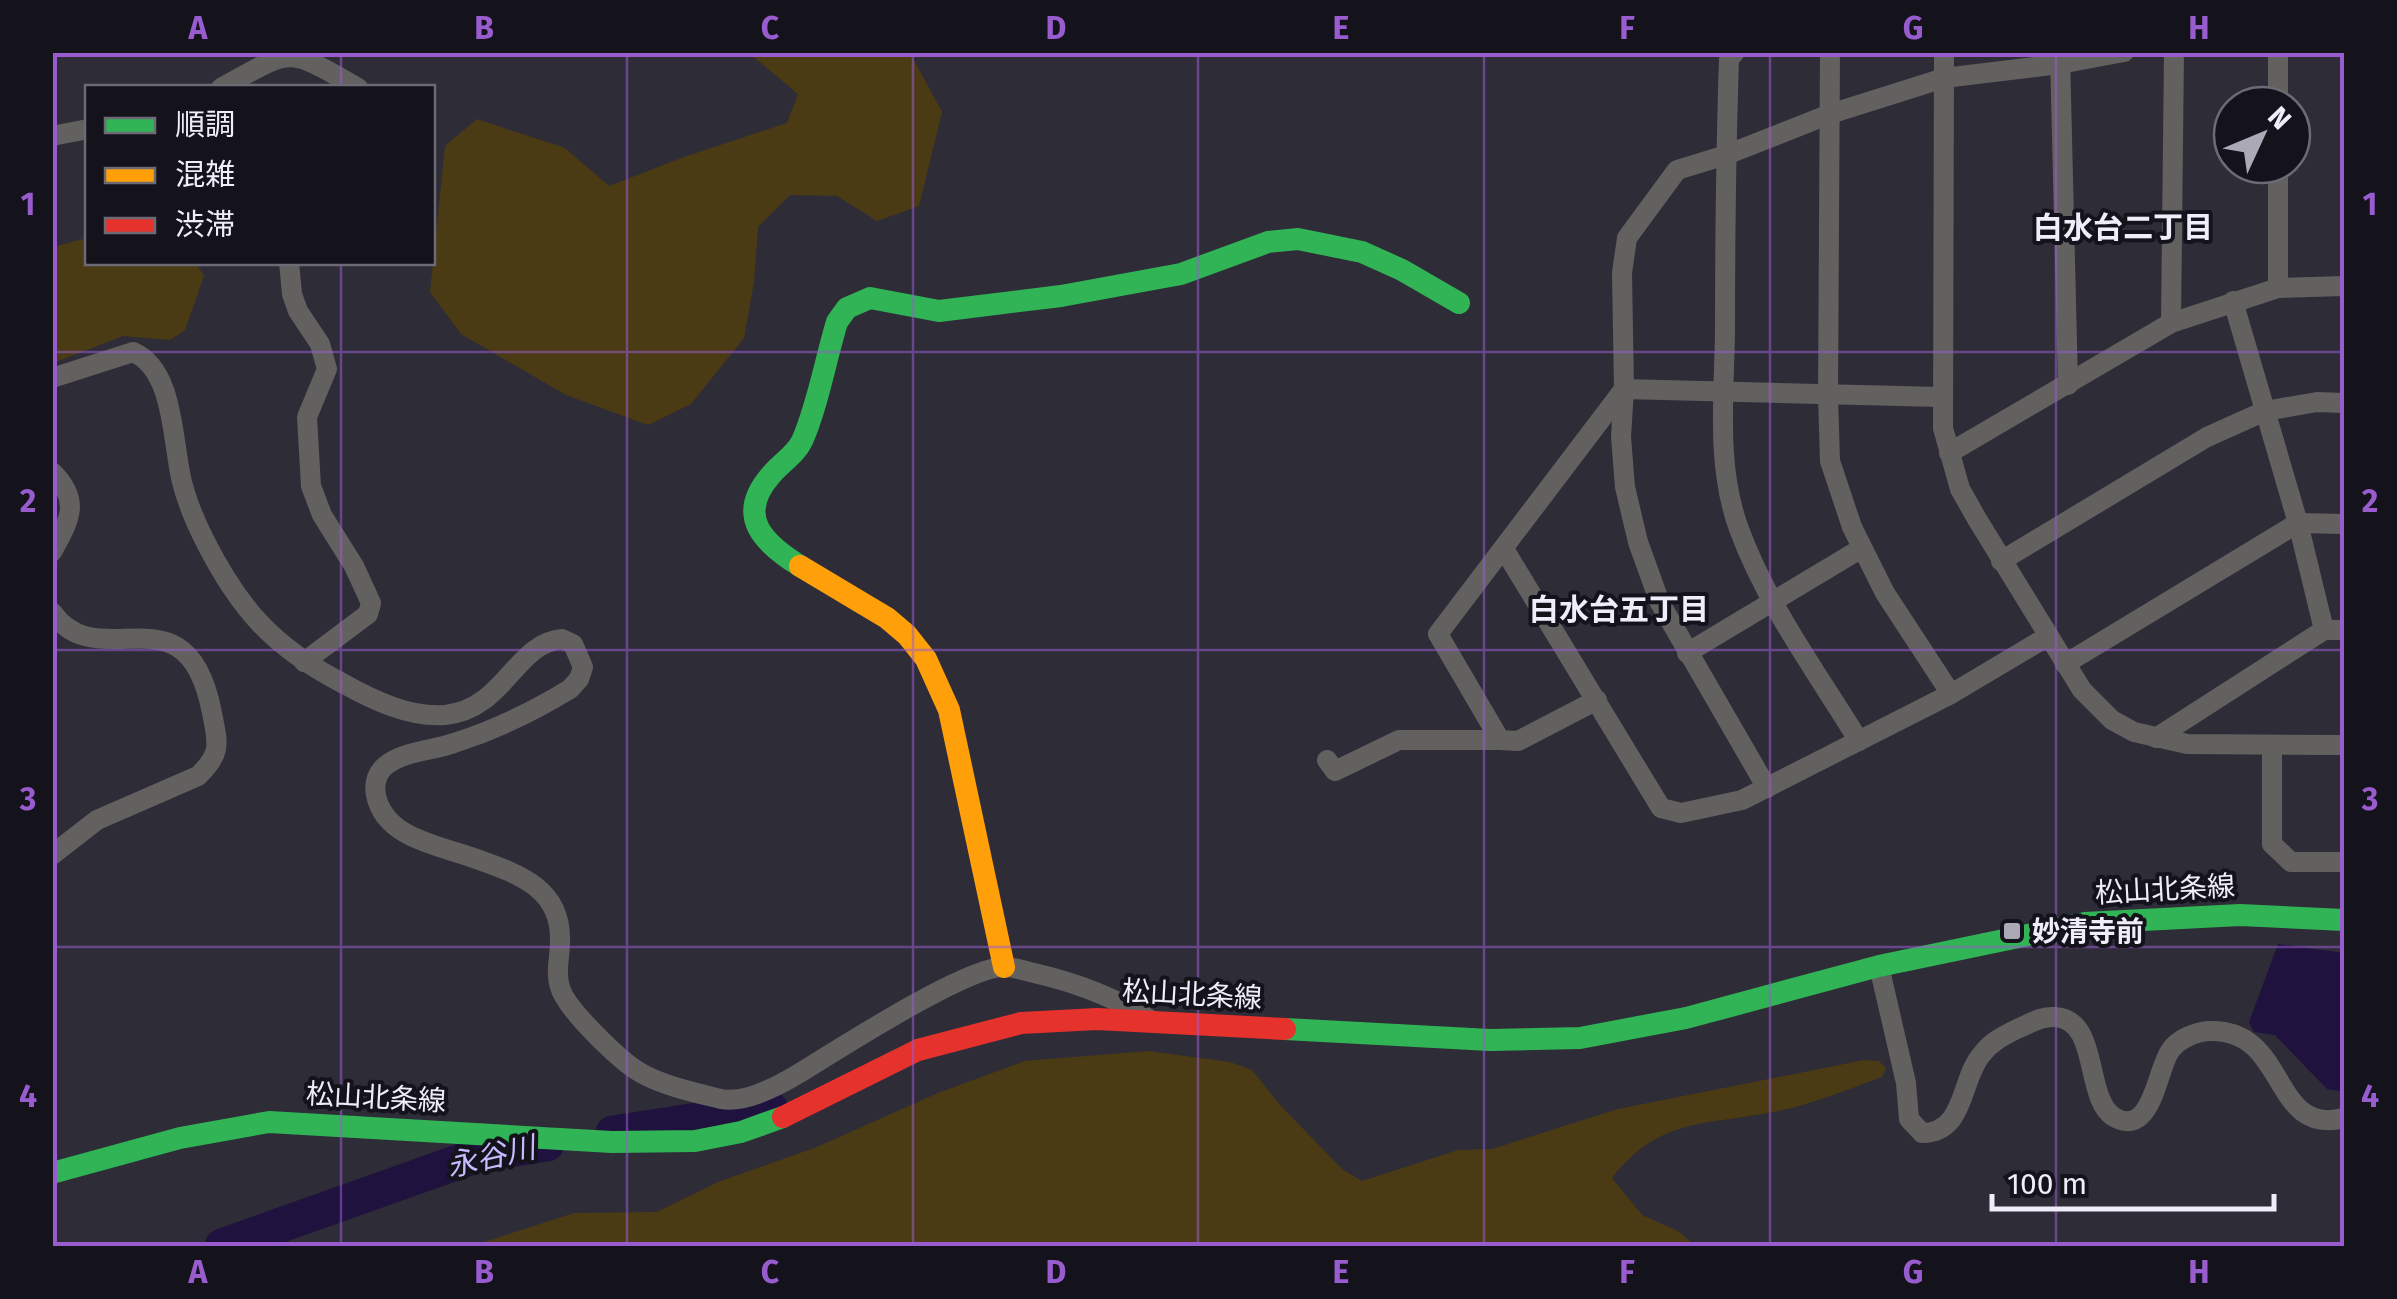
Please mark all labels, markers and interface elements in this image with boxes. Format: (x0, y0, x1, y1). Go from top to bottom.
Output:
text: A (188, 9, 209, 47)
text: B (474, 9, 494, 47)
text: C (761, 9, 780, 47)
text: D (1046, 9, 1066, 47)
text: E (1333, 9, 1349, 47)
text: F (1619, 9, 1635, 47)
text: G (1903, 9, 1923, 47)
text: H (2188, 9, 2210, 47)
legend (85, 85, 435, 265)
north arrow (2212, 85, 2312, 185)
text: N (2261, 100, 2298, 136)
text: 順調 (175, 107, 235, 143)
text: 混雑 (175, 157, 235, 193)
text: 1 (21, 185, 35, 223)
text: 1 (2363, 185, 2377, 223)
text: 渋滞 (175, 207, 235, 243)
district label: 白水台二丁目 (2033, 210, 2213, 246)
text: 2 (20, 482, 36, 520)
text: 2 (2362, 482, 2378, 520)
district label: 白水台五丁目 (1529, 592, 1709, 628)
text: 3 (19, 780, 36, 818)
text: 3 (2361, 780, 2378, 818)
street label: 松山北条線 (2094, 869, 2236, 910)
place label: 妙清寺前 (2032, 915, 2144, 948)
marker: 妙清寺前 (2001, 920, 2023, 942)
street label: 松山北条線 (1121, 974, 1263, 1015)
text: 4 (19, 1077, 37, 1115)
street label: 松山北条線 (305, 1077, 447, 1118)
text: 4 (2361, 1077, 2379, 1115)
water label: 永谷川 (443, 1129, 542, 1185)
scale bar (1992, 1149, 2274, 1211)
text: 100 m (2007, 1166, 2087, 1202)
text: A (188, 1253, 209, 1291)
text: B (474, 1253, 494, 1291)
text: C (761, 1253, 780, 1291)
text: D (1046, 1253, 1066, 1291)
text: E (1333, 1253, 1349, 1291)
text: F (1619, 1253, 1635, 1291)
text: G (1903, 1253, 1923, 1291)
text: H (2188, 1253, 2210, 1291)

